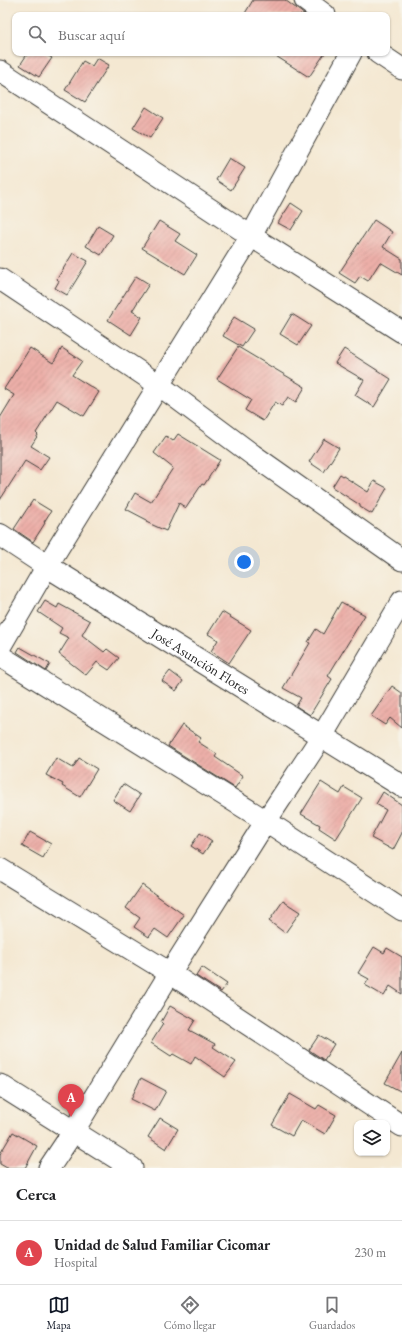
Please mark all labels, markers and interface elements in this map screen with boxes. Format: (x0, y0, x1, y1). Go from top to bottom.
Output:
search box (12, 12, 390, 56)
icon: search (26, 23, 48, 45)
text: Buscar aquí (58, 25, 125, 44)
your location (234, 552, 254, 572)
street label: José Asunción Flores (147, 624, 253, 699)
pin: A (58, 1084, 84, 1117)
map controls (354, 1120, 390, 1156)
button: layers (354, 1120, 390, 1156)
text: Cerca (16, 1183, 56, 1205)
text: Unidad de Salud Familiar Cicomar (54, 1235, 270, 1254)
text: A (24, 1244, 34, 1261)
text: 230 m (355, 1244, 386, 1261)
text: Hospital (54, 1254, 98, 1271)
tab: Mapa (47, 1294, 71, 1332)
tab: Cómo llegar (164, 1294, 216, 1332)
tab: Guardados (309, 1294, 355, 1332)

